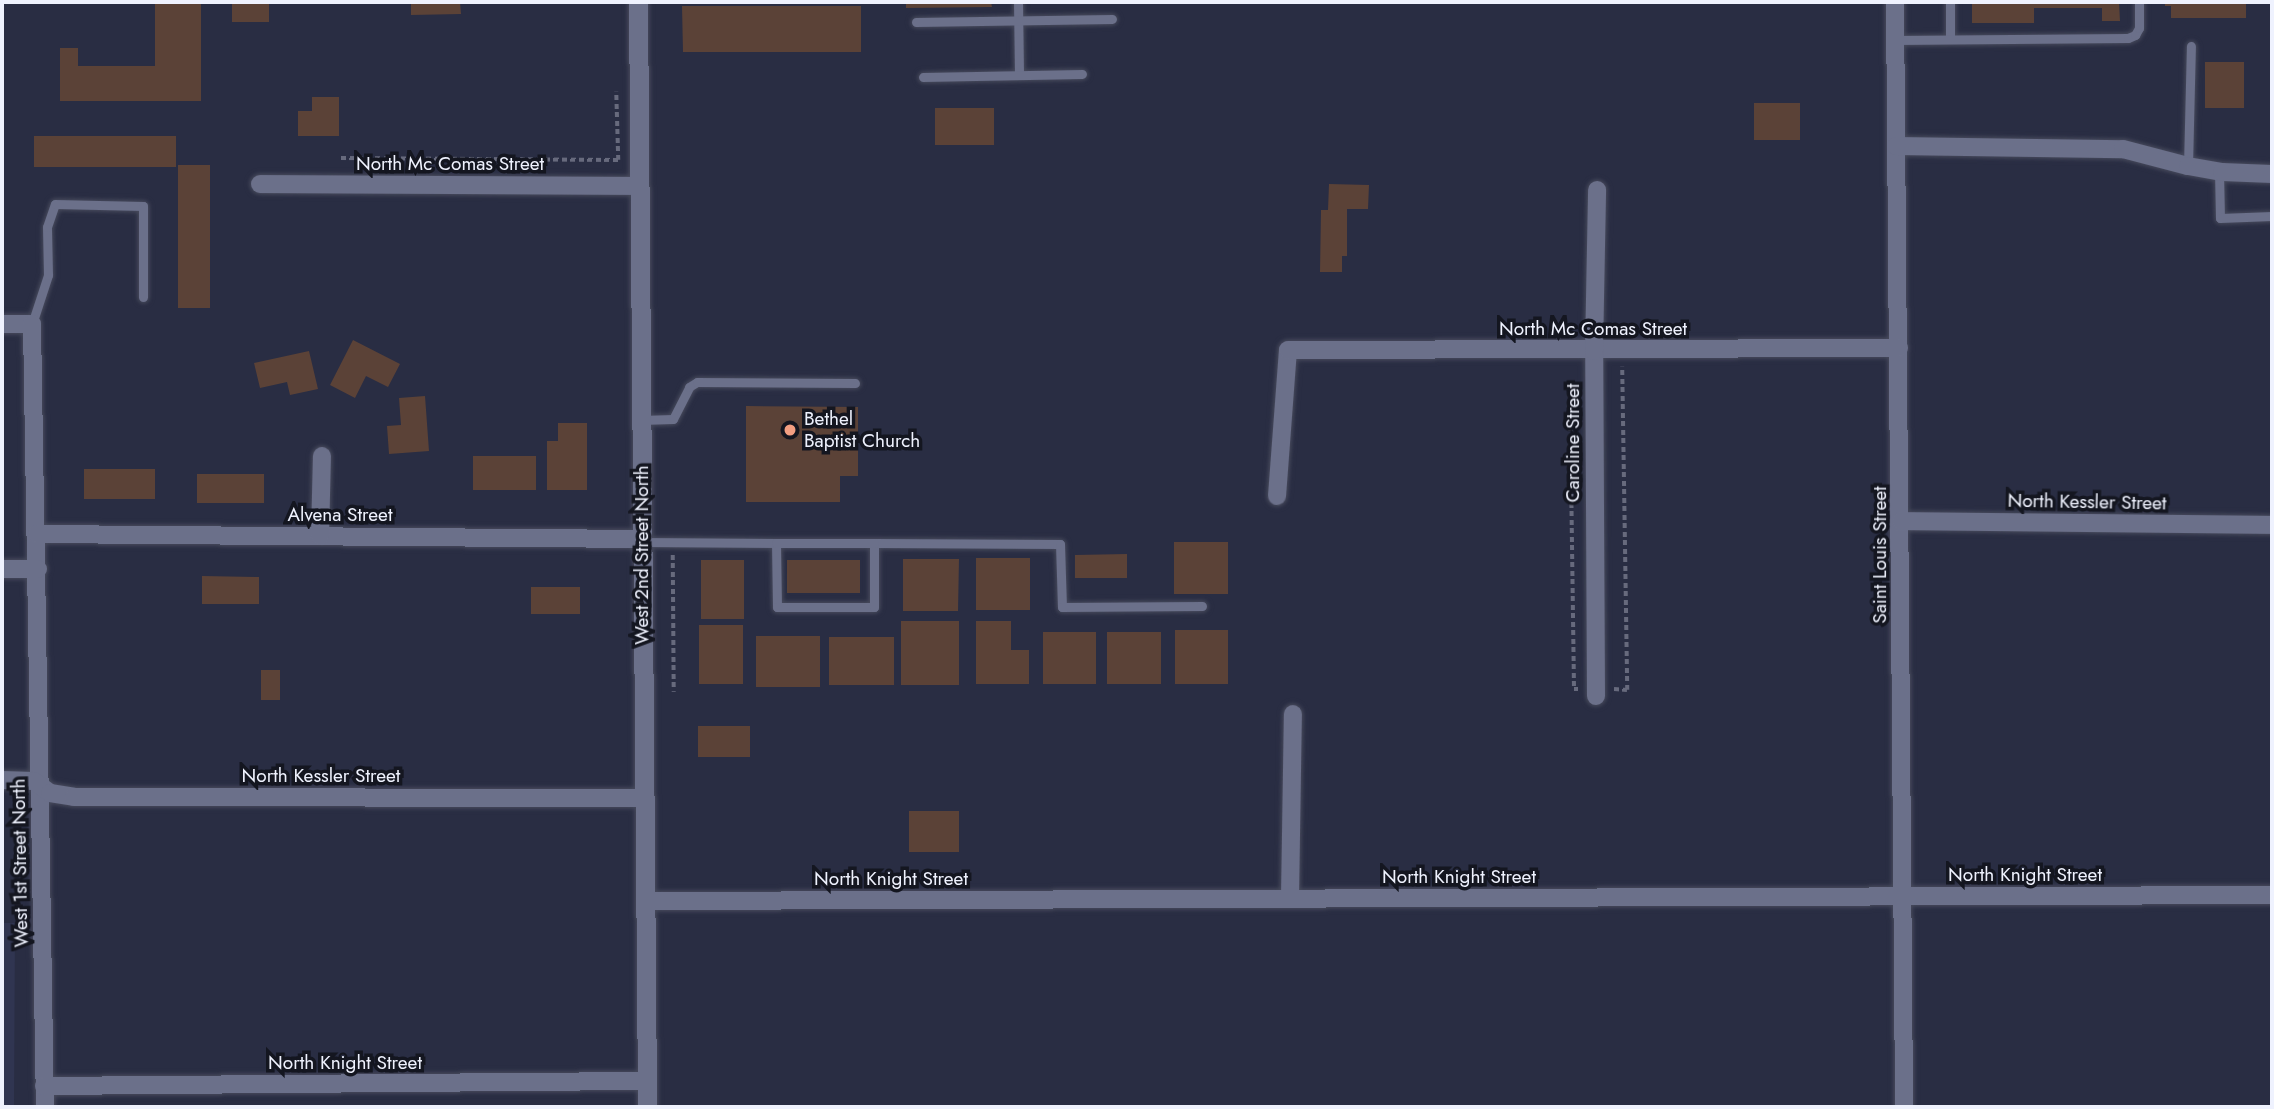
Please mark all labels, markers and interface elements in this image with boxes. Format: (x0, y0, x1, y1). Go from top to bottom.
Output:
street label: North Mc Comas Street (356, 153, 544, 175)
street label: North Mc Comas Street (1499, 318, 1687, 340)
street label: Caroline Street (1562, 384, 1584, 502)
place label: Bethel Baptist Church (804, 408, 920, 452)
marker: Bethel Baptist Church (782, 422, 798, 438)
street label: West 2nd Street North (631, 465, 653, 645)
street label: Saint Louis Street (1869, 486, 1891, 624)
street label: North Kessler Street (2007, 489, 2167, 515)
street label: Alvena Street (288, 504, 392, 526)
street label: North Kessler Street (242, 765, 400, 787)
street label: West 1st Street North (7, 778, 33, 948)
street label: North Knight Street (1948, 864, 2102, 886)
street label: North Knight Street (1382, 866, 1536, 888)
street label: North Knight Street (814, 868, 968, 890)
street label: North Knight Street (268, 1052, 422, 1074)

